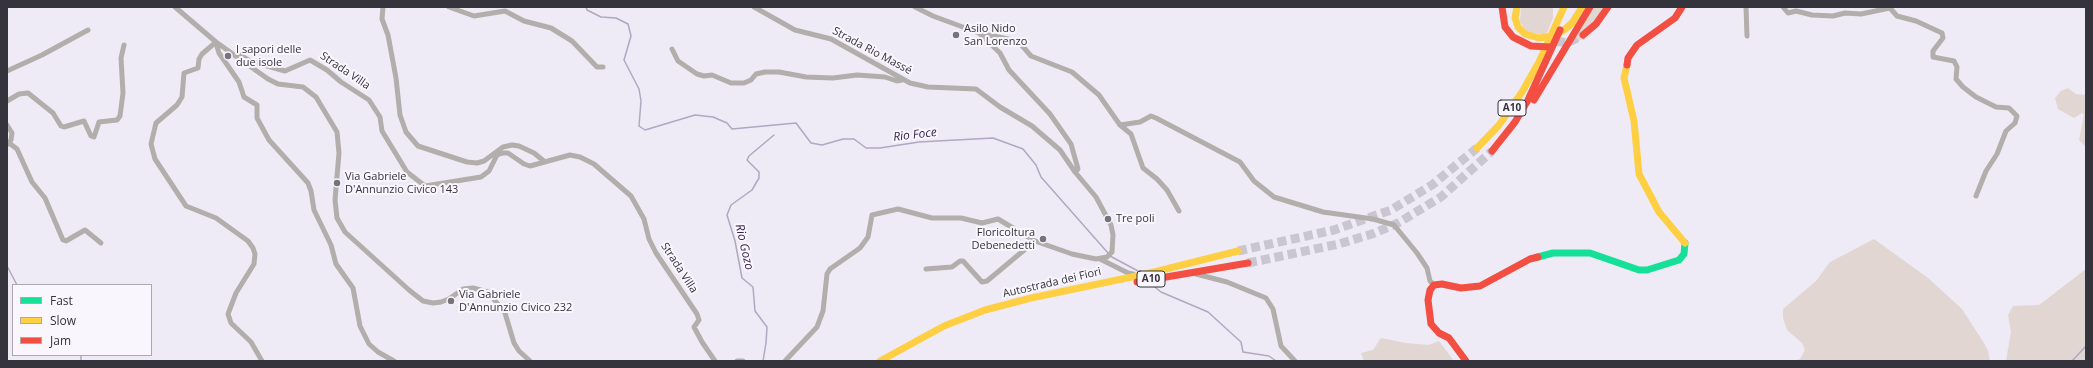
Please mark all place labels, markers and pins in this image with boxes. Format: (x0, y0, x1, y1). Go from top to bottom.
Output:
place label: Asilo Nido San Lorenzo (964, 22, 1027, 48)
marker: Asilo Nido San Lorenzo (951, 30, 961, 40)
place label: I sapori delle due isole (236, 43, 301, 69)
marker: I sapori delle due isole (223, 51, 233, 61)
place label: Via Gabriele D'Annunzio Civico 143 (345, 170, 458, 196)
marker: Via Gabriele D'Annunzio Civico 143 (332, 178, 342, 188)
place label: Tre poli (1116, 212, 1154, 226)
marker: Tre poli (1103, 214, 1113, 224)
place label: Floricoltura Debenedetti (971, 226, 1035, 252)
marker: Floricoltura Debenedetti (1038, 234, 1048, 244)
place label: Via Gabriele D'Annunzio Civico 232 (459, 288, 572, 314)
marker: Via Gabriele D'Annunzio Civico 232 (446, 296, 456, 306)

